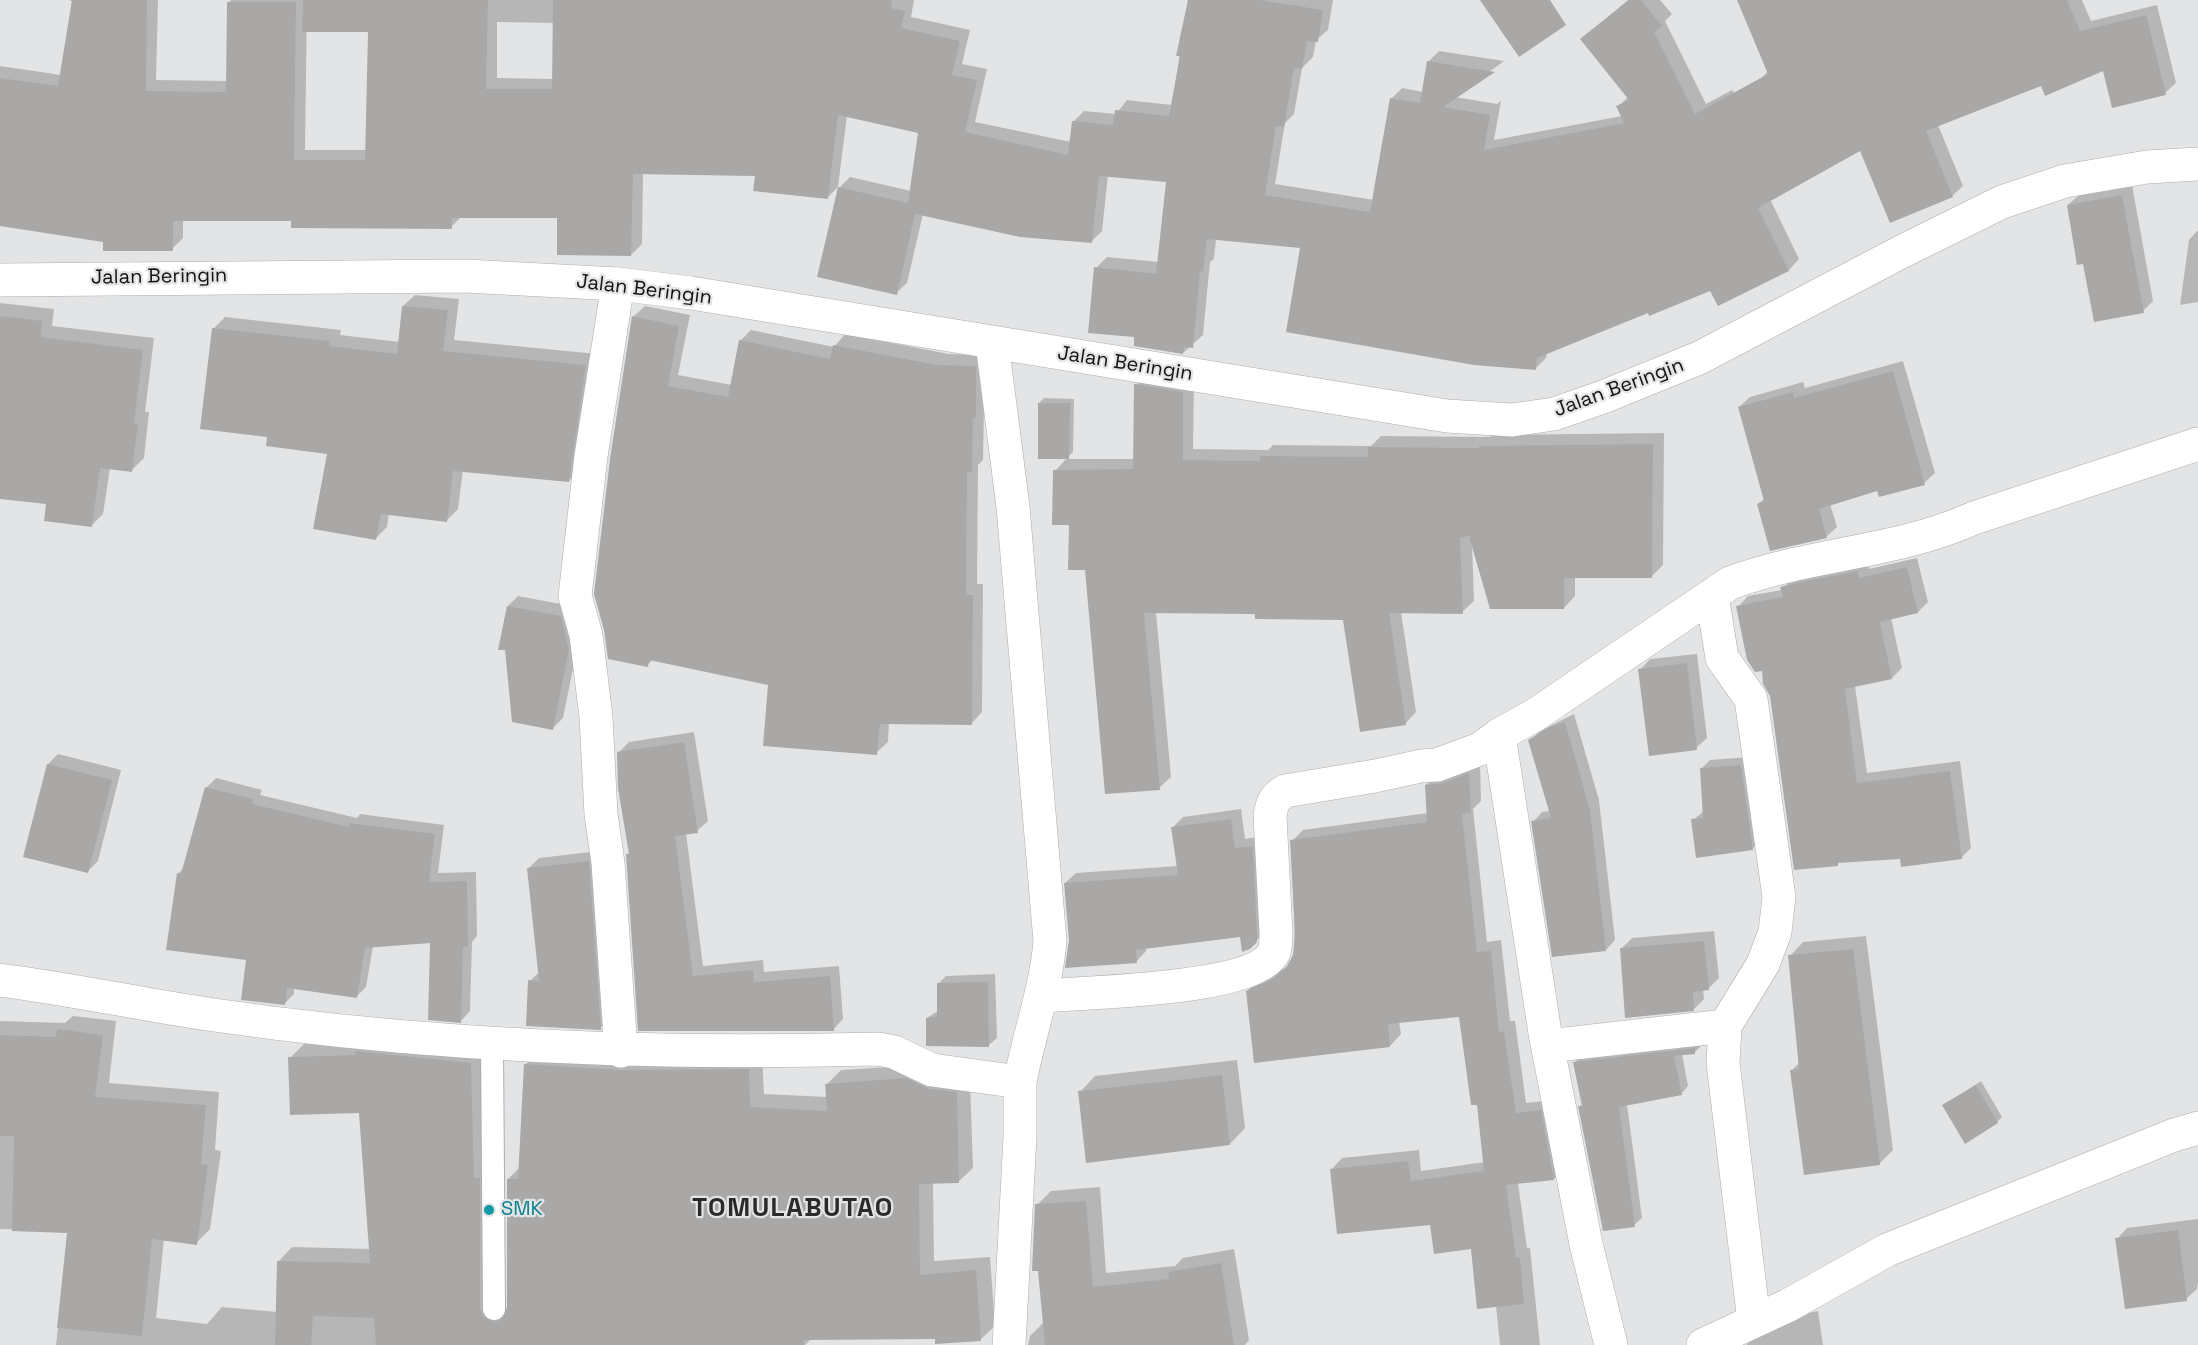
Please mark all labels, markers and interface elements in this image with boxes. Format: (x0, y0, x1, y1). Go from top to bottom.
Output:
street label: Jalan Beringin (91, 264, 227, 290)
street label: Jalan Beringin (575, 270, 713, 310)
street label: Jalan Beringin (1056, 341, 1194, 387)
street label: Jalan Beringin (1551, 353, 1687, 423)
district label: TOMULABUTAO (692, 1193, 894, 1225)
place label: SMK (501, 1198, 543, 1222)
marker: SMK (482, 1203, 496, 1217)

